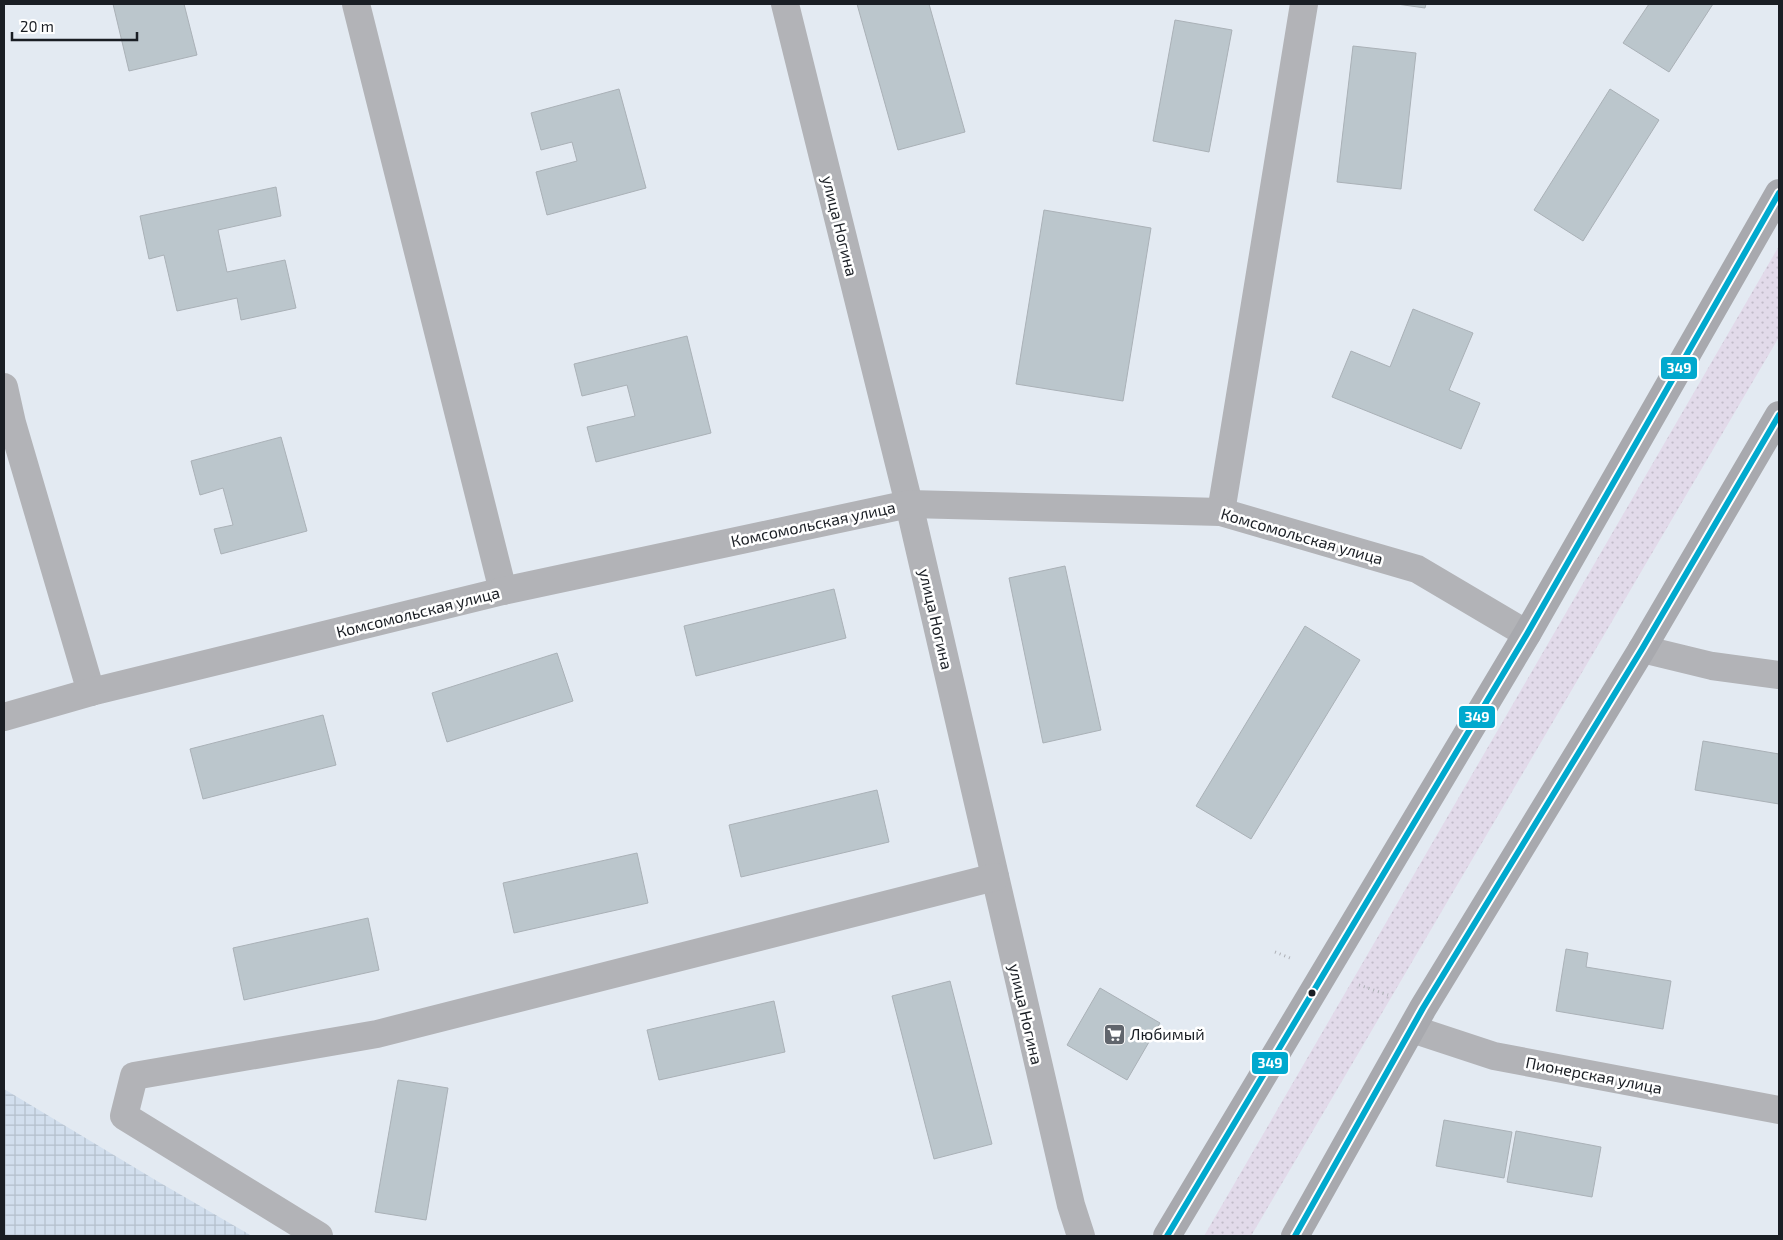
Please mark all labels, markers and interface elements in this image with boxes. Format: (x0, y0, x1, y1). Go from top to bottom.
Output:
scale bar (12, 10, 138, 42)
text: 20 m (20, 17, 54, 35)
street label: улица Ногина (818, 174, 862, 278)
line badge: 349 (1660, 356, 1698, 380)
text: 349 (1666, 359, 1692, 376)
street label: Комсомольская улица (729, 497, 897, 551)
street label: Комсомольская улица (1219, 503, 1385, 569)
street label: улица Ногина (915, 567, 957, 671)
street label: Комсомольская улица (334, 582, 502, 642)
line badge: 349 (1458, 705, 1496, 729)
text: 349 (1464, 708, 1490, 725)
street label: улица Ногина (1005, 962, 1047, 1066)
unlabelled marker (1307, 988, 1317, 998)
supermarket icon: Любимый (1102, 1022, 1126, 1046)
place label: Любимый (1130, 1024, 1205, 1043)
line badge: 349 (1251, 1051, 1289, 1075)
street label: Пионерская улица (1524, 1052, 1664, 1098)
text: 349 (1257, 1054, 1283, 1071)

